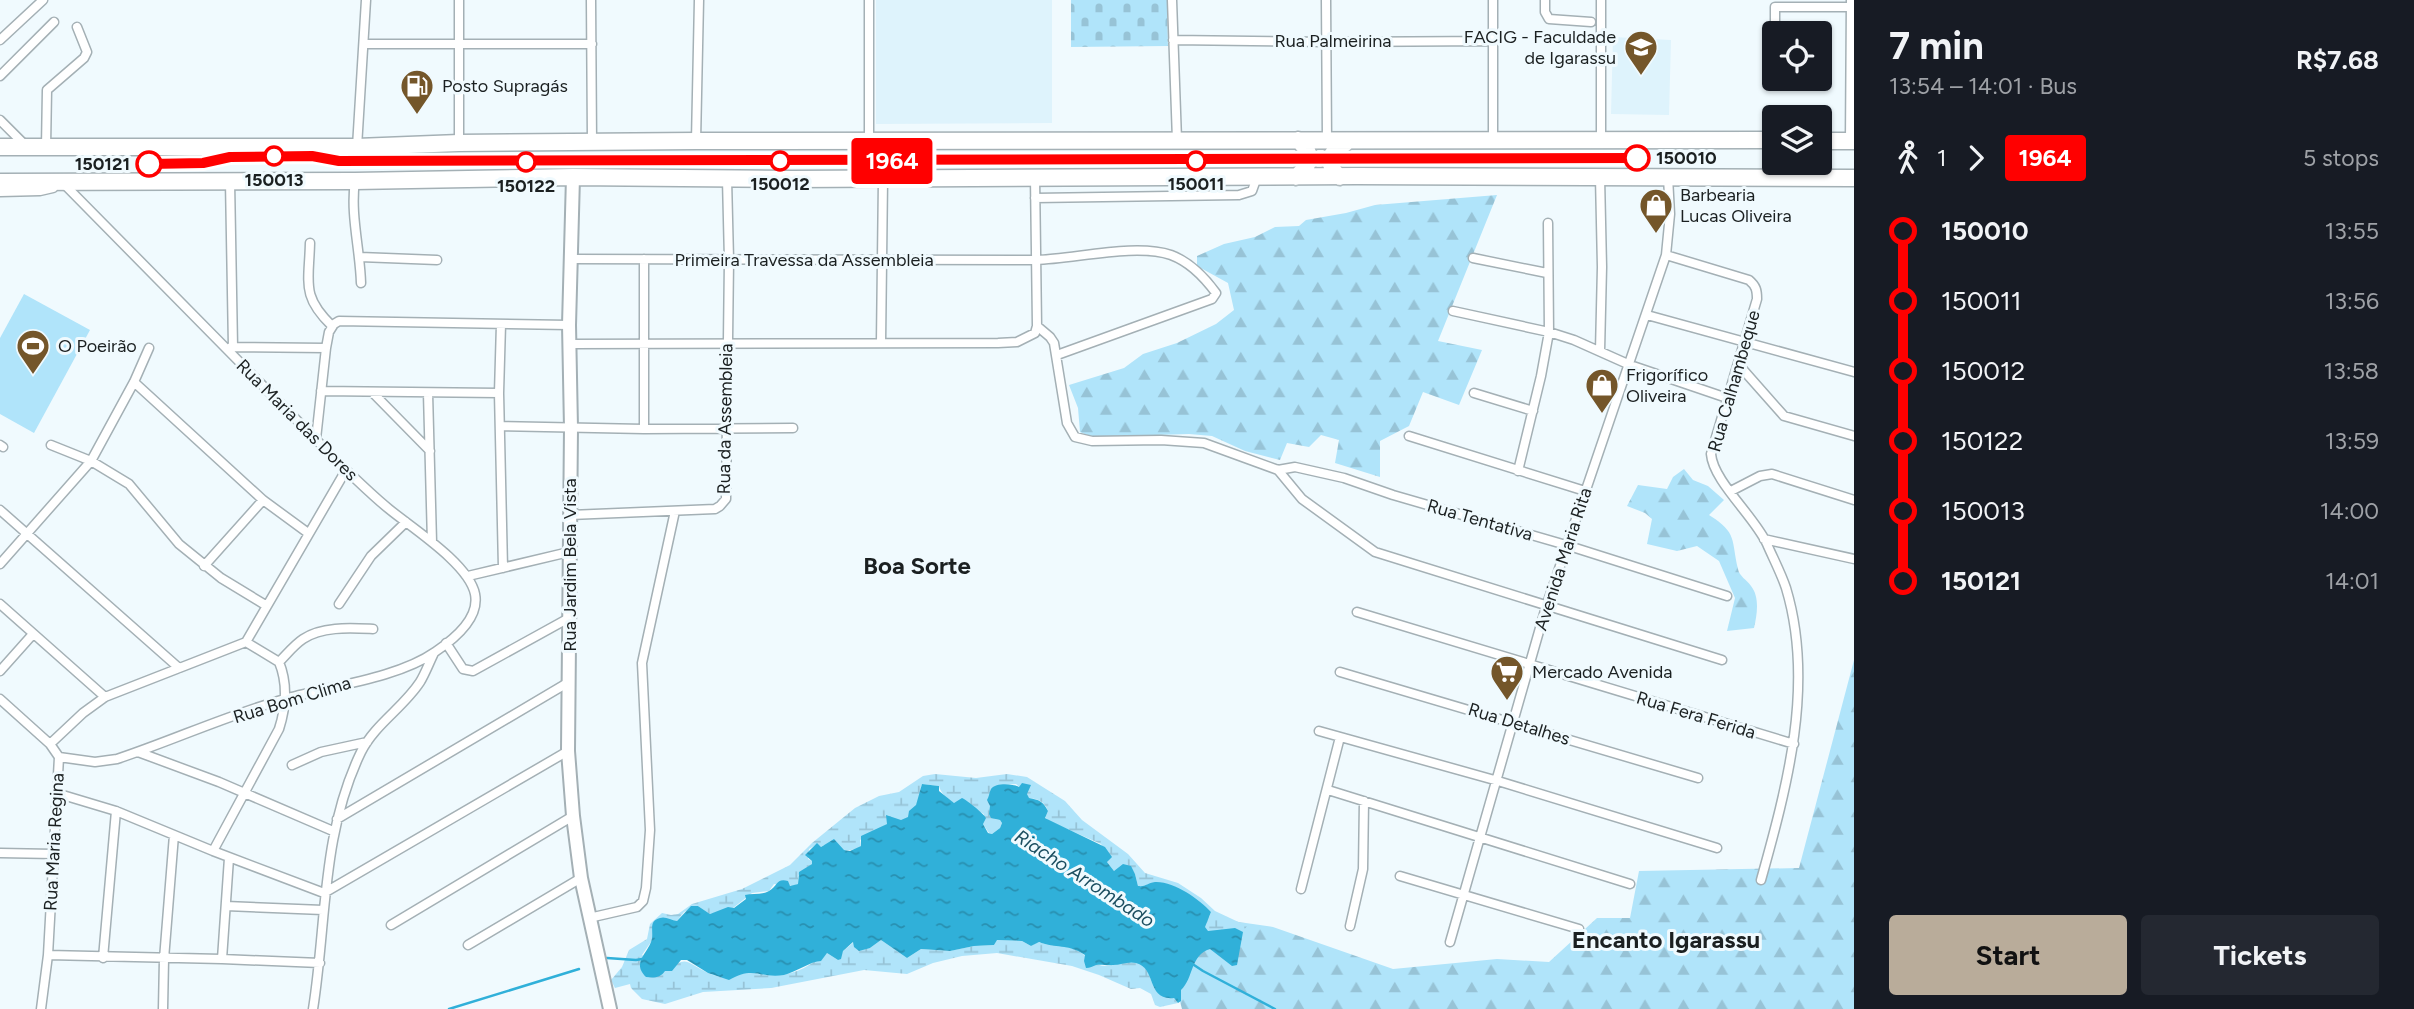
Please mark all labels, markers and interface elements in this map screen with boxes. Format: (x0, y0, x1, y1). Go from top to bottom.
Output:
map controls (1762, 21, 1832, 175)
button: locate (1762, 21, 1832, 91)
text: 7 min (1889, 23, 1984, 69)
place label: FACIG - Faculdade de Igarassu (1464, 26, 1616, 69)
school or university icon: FACIG - Faculdade de Igarassu (1622, 28, 1660, 77)
street label: Rua Palmeirina (1274, 30, 1392, 52)
text: R$7.68 (2296, 44, 2379, 76)
fuel station icon: Posto Supragás (398, 67, 436, 116)
text: 13:54 – 14:01 · Bus (1889, 72, 2077, 100)
place label: Posto Supragás (442, 75, 568, 97)
button: layers (1762, 105, 1832, 175)
line badge: 1964 (843, 138, 941, 184)
icon: walk (1889, 139, 1927, 177)
icon: forward (1957, 139, 1995, 177)
text: 1964 (2019, 143, 2072, 172)
text: 1 (1937, 144, 1947, 172)
text: 5 stops (2303, 144, 2379, 172)
marker: 150010 (1624, 145, 1650, 171)
marker: 150013 (264, 146, 284, 166)
text: 1964 (865, 146, 919, 175)
place label: 150010 (1656, 147, 1717, 169)
marker: 150121 (136, 151, 162, 177)
marker: 150012 (770, 151, 790, 171)
marker: 150011 (1186, 151, 1206, 171)
marker: 150122 (516, 152, 536, 172)
place label: 150121 (75, 153, 130, 175)
place label: 150013 (245, 169, 304, 191)
place label: 150012 (750, 173, 810, 195)
place label: 150011 (1168, 173, 1224, 195)
place label: 150122 (497, 175, 555, 197)
place label: Barbearia Lucas Oliveira (1680, 184, 1792, 227)
shop icon: Barbearia Lucas Oliveira (1637, 186, 1675, 235)
text: 150010 (1941, 215, 2029, 247)
text: 13:55 (2325, 217, 2379, 245)
street label: Primeira Travessa da Assembleia (674, 249, 934, 271)
text: 150011 (1941, 285, 2022, 317)
text: 13:56 (2325, 287, 2379, 315)
street label: Rua Calhambeque (1703, 308, 1765, 454)
sports icon: O Poeirão (14, 327, 52, 376)
place label: O Poeirão (58, 335, 137, 357)
street label: Rua da Assembleia (713, 343, 737, 495)
street label: Rua Maria das Dores (232, 355, 362, 485)
text: 150012 (1941, 355, 2025, 387)
text: 13:58 (2324, 357, 2379, 385)
place label: Frigorífico Oliveira (1626, 364, 1708, 407)
shop icon: Frigorífico Oliveira (1583, 366, 1621, 415)
text: 150122 (1941, 425, 2023, 457)
text: 13:59 (2325, 427, 2379, 455)
street label: Rua Jardim Bela Vista (559, 478, 581, 652)
street label: Avenida Maria Rita (1530, 485, 1596, 633)
street label: Rua Tentativa (1425, 494, 1535, 546)
text: 150013 (1941, 495, 2025, 527)
text: 14:00 (2320, 497, 2379, 525)
district label: Boa Sorte (863, 551, 971, 580)
text: 150121 (1941, 565, 2021, 597)
text: 14:01 (2325, 567, 2379, 595)
supermarket icon: Mercado Avenida (1488, 653, 1526, 702)
place label: Mercado Avenida (1532, 661, 1672, 683)
street label: Rua Bom Clima (231, 672, 353, 728)
street label: Rua Fera Ferida (1634, 686, 1758, 744)
street label: Rua Detalhes (1465, 698, 1573, 750)
street label: Rua Maria Regina (39, 772, 69, 912)
water label: Riacho Arrombado (1011, 825, 1159, 932)
button: Start (1889, 915, 2127, 995)
button: Tickets (2141, 915, 2379, 995)
district label: Encanto Igarassu (1572, 925, 1760, 954)

